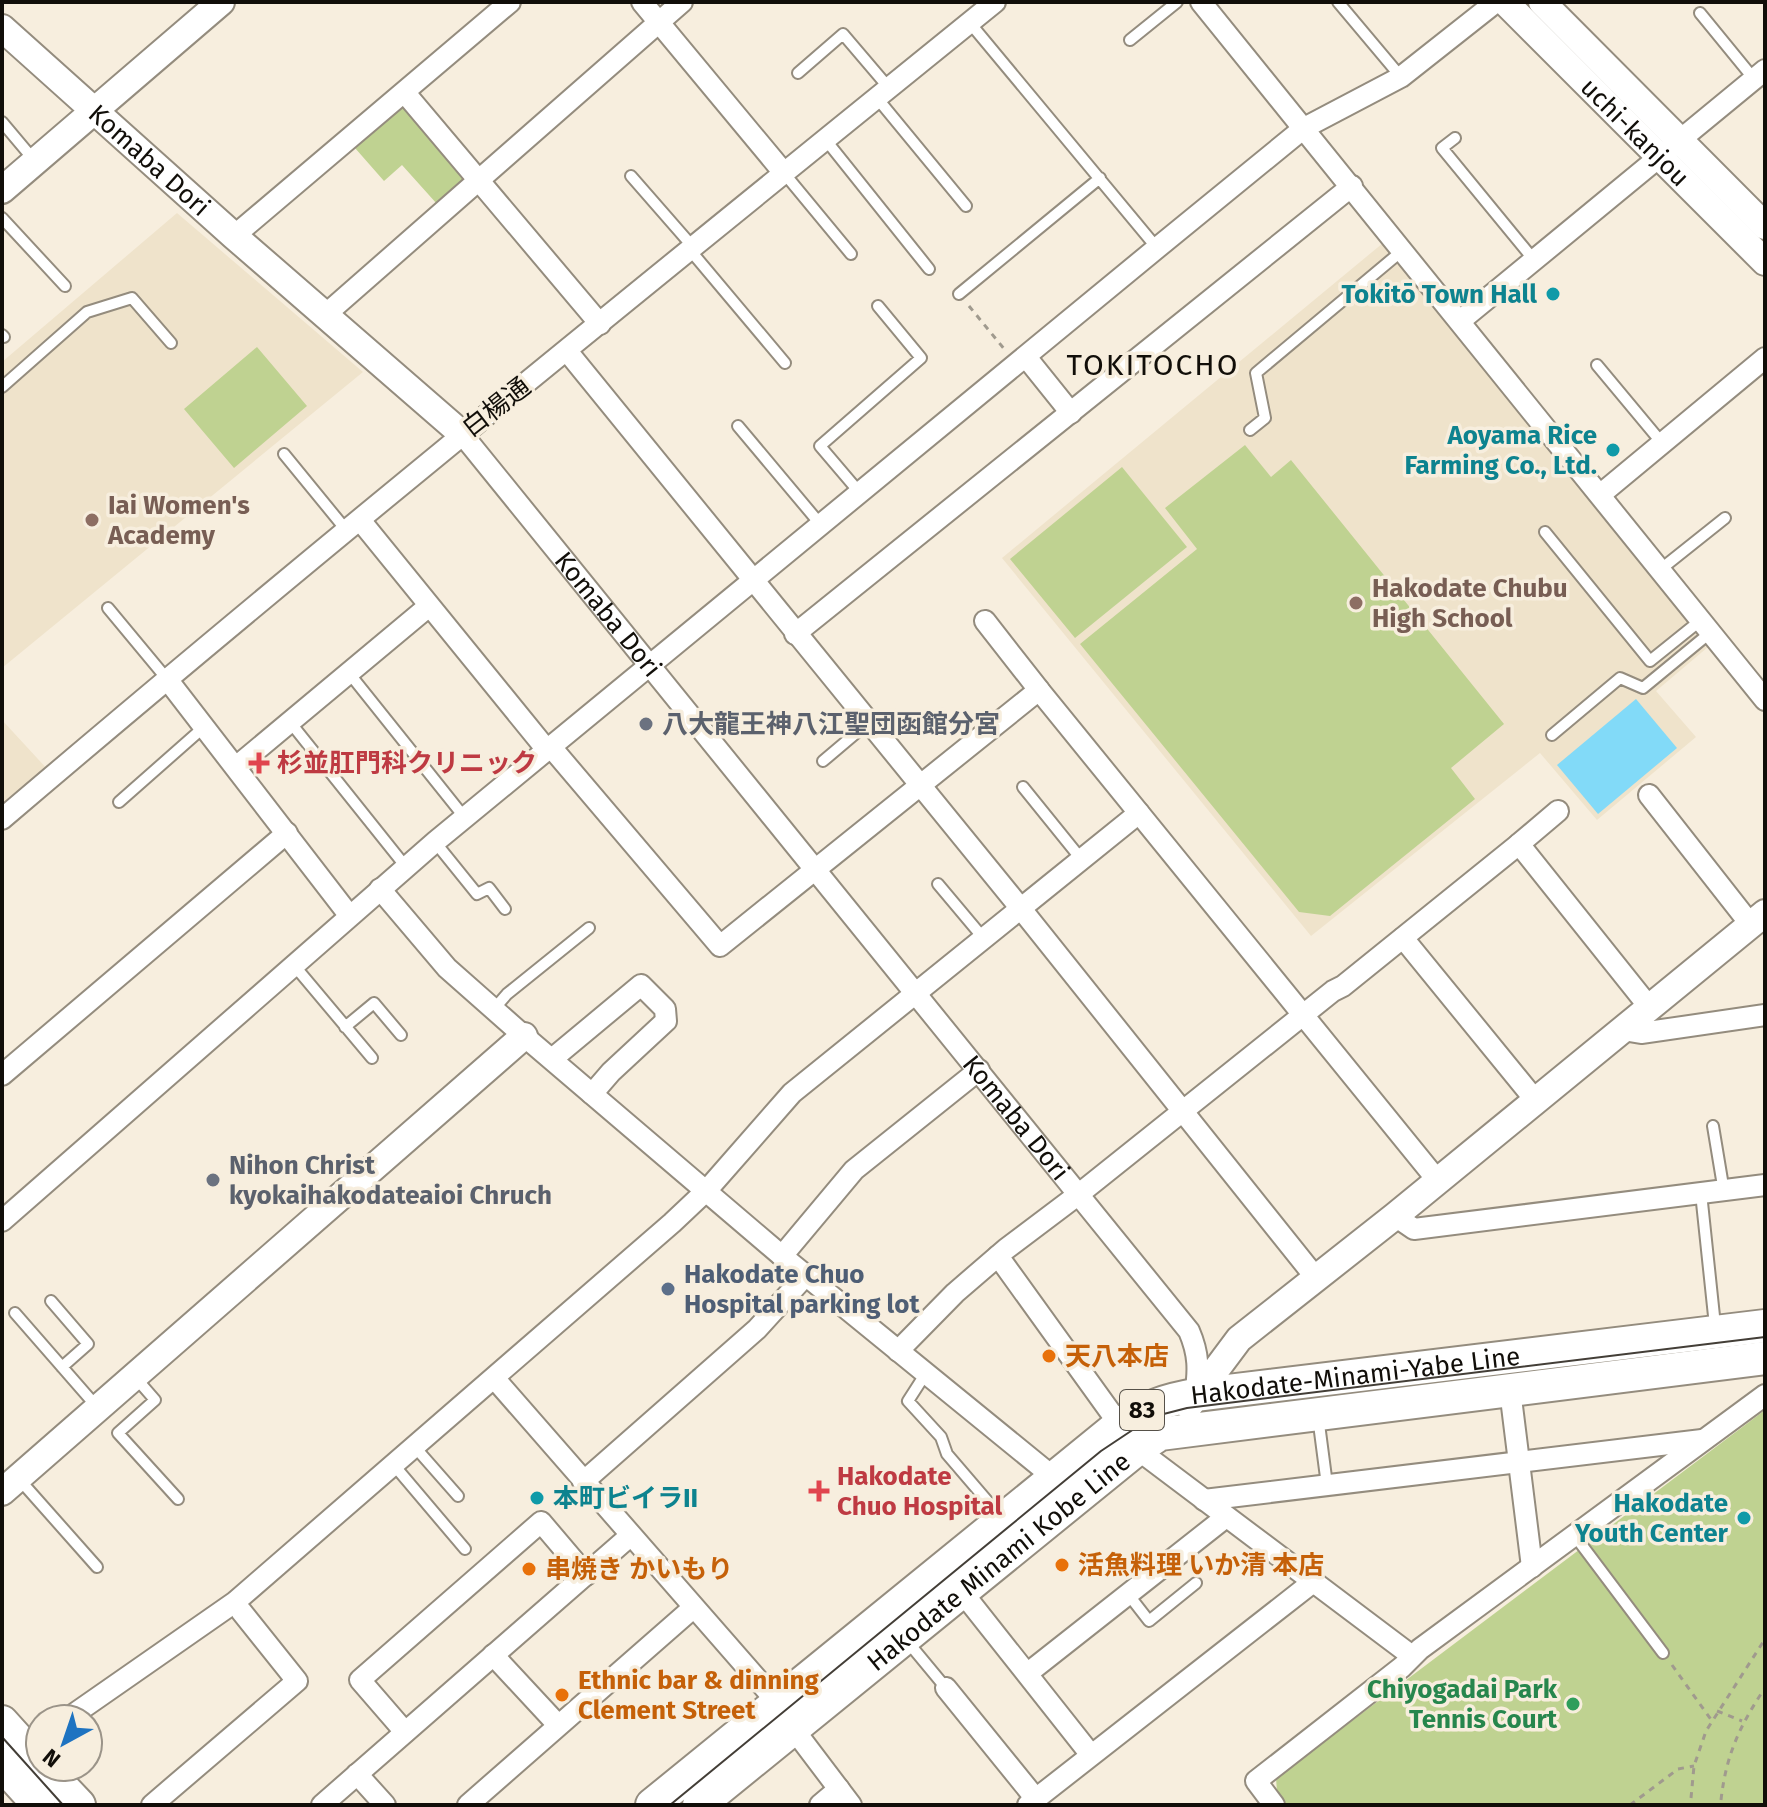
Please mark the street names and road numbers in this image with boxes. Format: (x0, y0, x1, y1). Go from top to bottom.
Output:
street label: uchi-kanjou (1574, 72, 1695, 193)
street label: Komaba Dori (82, 98, 216, 223)
street label: 白楊通 (456, 371, 537, 444)
street label: Komaba Dori (548, 546, 668, 683)
street label: Komaba Dori (956, 1049, 1076, 1187)
street label: Hakodate-Minami-Yabe Line (1189, 1341, 1522, 1411)
road number: 83 (1120, 1390, 1164, 1430)
street label: Hakodate Minami Kobe Line (861, 1446, 1137, 1678)

